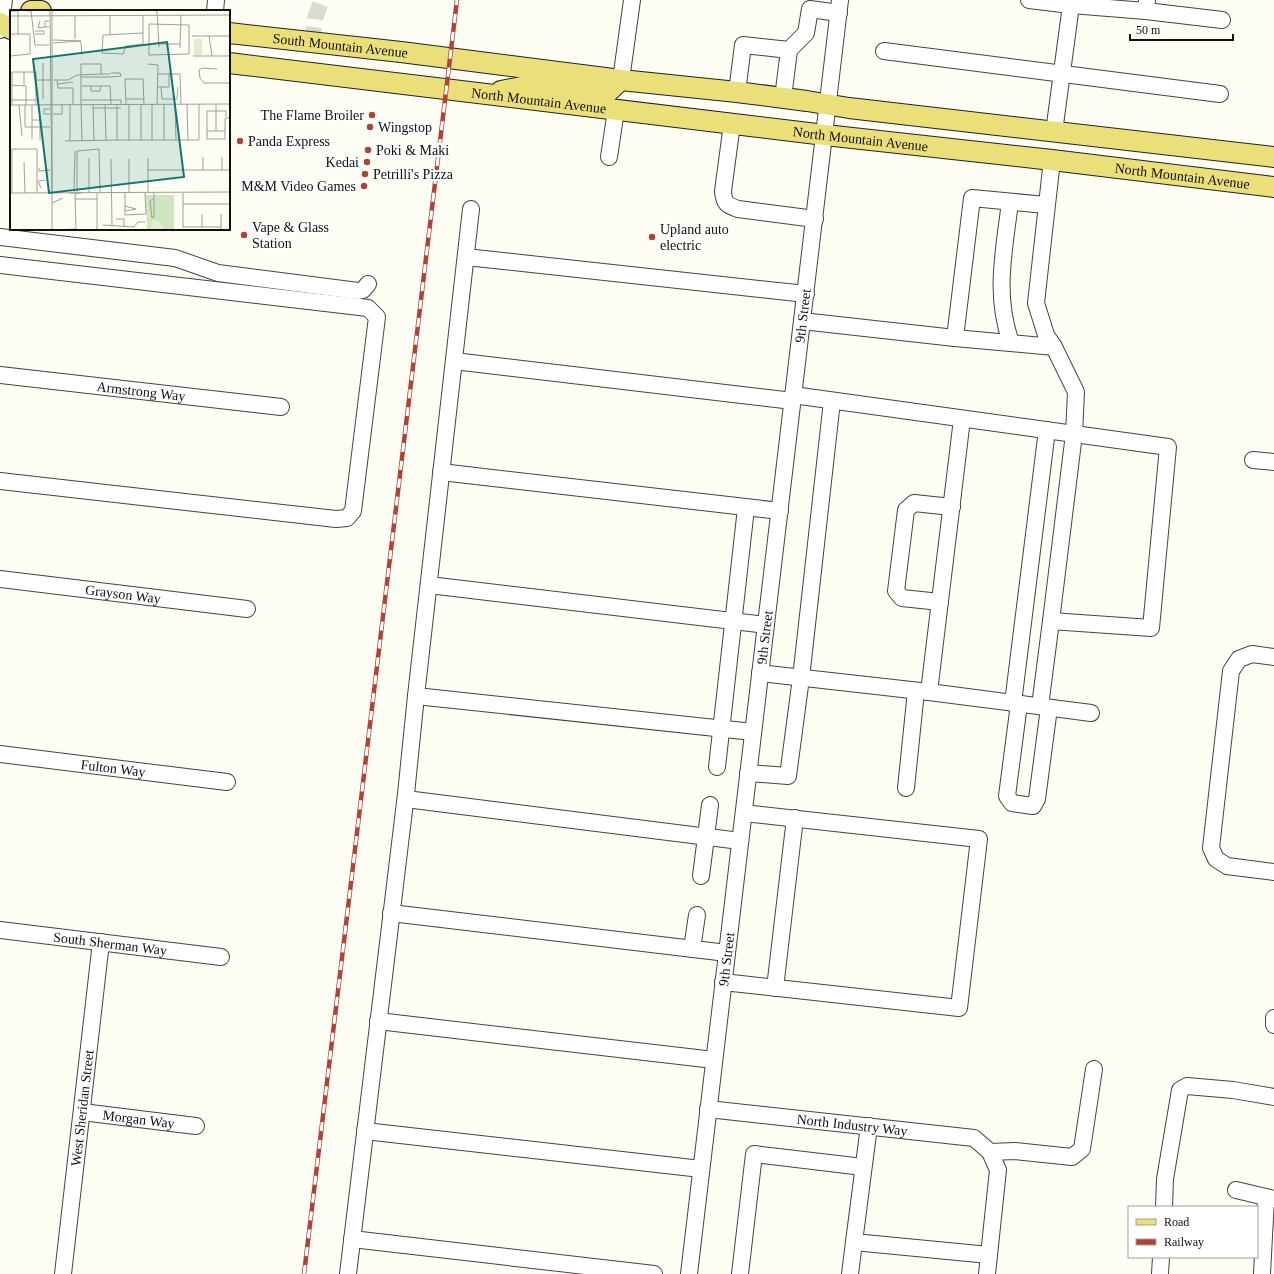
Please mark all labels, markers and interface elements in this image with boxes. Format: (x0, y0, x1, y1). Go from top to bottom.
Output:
inset map (10, 10, 230, 230)
scale bar (1130, 16, 1233, 42)
text: 50 m (1136, 23, 1161, 37)
street label: South Mountain Avenue (272, 31, 409, 61)
street label: North Mountain Avenue (470, 85, 607, 117)
place label: The Flame Broiler (261, 108, 364, 123)
marker: The Flame Broiler (367, 110, 377, 120)
place label: Wingstop (378, 120, 432, 135)
marker: Wingstop (365, 122, 375, 132)
street label: North Mountain Avenue (792, 124, 929, 154)
place label: Panda Express (248, 134, 330, 149)
marker: Panda Express (235, 136, 245, 146)
place label: Poki & Maki (376, 143, 449, 158)
marker: Poki & Maki (363, 145, 373, 155)
place label: Kedai (326, 155, 359, 170)
marker: Kedai (362, 157, 372, 167)
street label: North Mountain Avenue (1114, 161, 1251, 192)
place label: Petrilli's Pizza (373, 167, 454, 182)
marker: Petrilli's Pizza (360, 169, 370, 179)
place label: M&M Video Games (241, 179, 356, 194)
marker: M&M Video Games (359, 181, 369, 191)
place label: Vape & Glass Station (252, 220, 329, 251)
place label: Upland auto electric (660, 222, 729, 253)
marker: Vape & Glass Station (239, 230, 249, 240)
marker: Upland auto electric (647, 232, 657, 242)
street label: 9th Street (792, 288, 814, 344)
street label: Armstrong Way (96, 379, 186, 404)
street label: Grayson Way (84, 582, 162, 606)
street label: 9th Street (754, 610, 776, 665)
street label: Fulton Way (80, 757, 146, 780)
street label: South Sherman Way (52, 930, 168, 958)
street label: 9th Street (716, 931, 737, 987)
street label: West Sheridan Street (68, 1049, 97, 1167)
street label: Morgan Way (102, 1108, 175, 1131)
street label: North Industry Way (796, 1112, 908, 1139)
legend (1128, 1206, 1258, 1258)
text: Road (1164, 1215, 1189, 1229)
text: Railway (1164, 1235, 1204, 1249)

